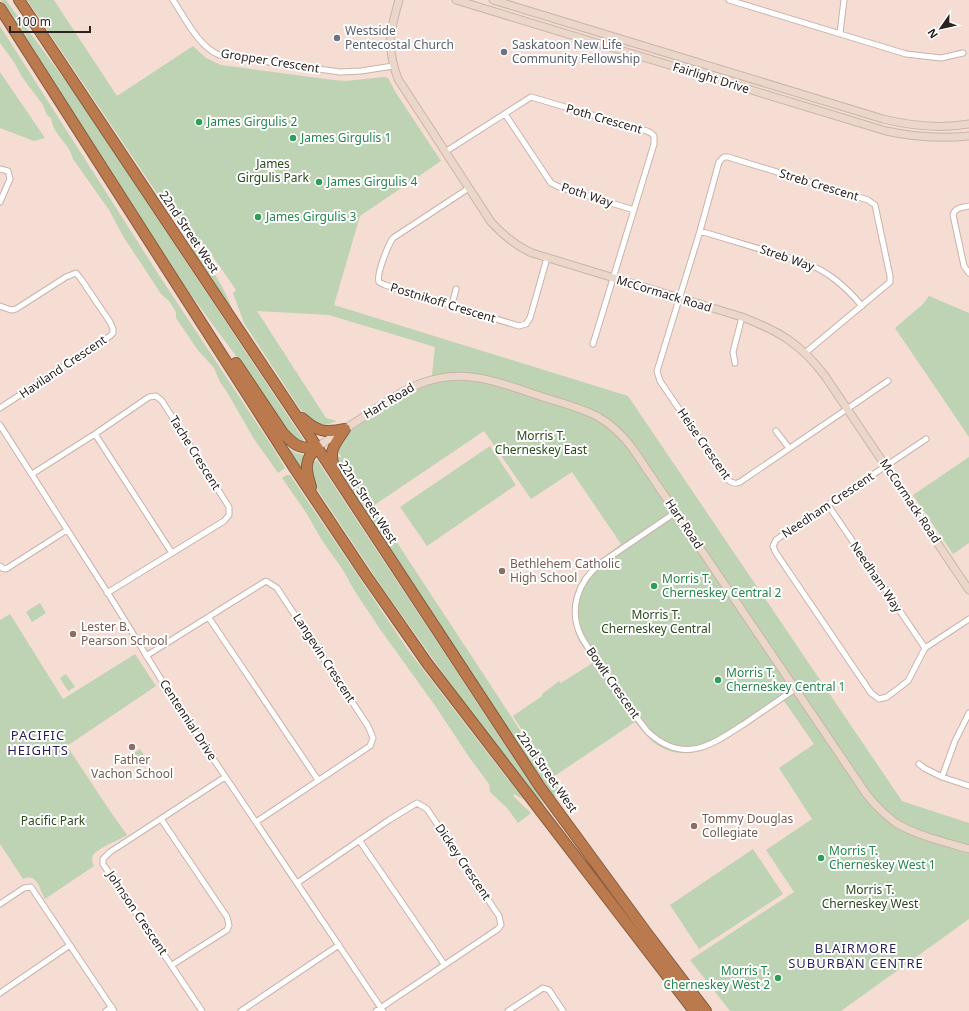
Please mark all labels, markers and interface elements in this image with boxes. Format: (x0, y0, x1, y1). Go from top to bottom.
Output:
scale bar (10, 8, 90, 34)
north arrow (921, 8, 961, 48)
text: 100 m (16, 13, 51, 30)
place label: Westside Pentecostal Church (345, 22, 454, 53)
text: N (924, 26, 941, 42)
marker: Westside Pentecostal Church (332, 33, 342, 43)
place label: Saskatoon New Life Community Fellowship (512, 36, 640, 67)
street label: Gropper Crescent (220, 44, 321, 77)
marker: Saskatoon New Life Community Fellowship (499, 47, 509, 57)
street label: Fairlight Drive (671, 58, 752, 97)
street label: Poth Crescent (564, 100, 645, 138)
place label: James Girgulis 2 (206, 113, 297, 130)
marker: James Girgulis 2 (194, 117, 204, 127)
place label: James Girgulis 1 (300, 129, 391, 146)
marker: James Girgulis 1 (288, 133, 298, 143)
park label: James Girgulis Park (237, 155, 310, 186)
street label: Streb Crescent (777, 164, 861, 205)
place label: James Girgulis 4 (326, 173, 417, 190)
marker: James Girgulis 4 (314, 177, 324, 187)
street label: Poth Way (559, 178, 616, 211)
street label: 22nd Street West (156, 187, 224, 277)
place label: James Girgulis 3 (265, 208, 356, 225)
marker: James Girgulis 3 (253, 212, 263, 222)
street label: Streb Way (758, 240, 818, 275)
street label: McCormack Road (615, 271, 714, 316)
street label: Postnikoff Crescent (388, 278, 499, 327)
street label: Haviland Crescent (16, 331, 110, 402)
street label: Hart Road (360, 379, 417, 423)
street label: Heise Crescent (673, 405, 736, 483)
street label: Tache Crescent (166, 412, 225, 494)
park label: Morris T. Cherneskey East (495, 427, 588, 458)
street label: McCormack Road (876, 455, 945, 546)
street label: 22nd Street West (335, 457, 402, 547)
street label: Needham Crescent (778, 467, 878, 542)
street label: Hart Road (661, 495, 707, 552)
street label: Needham Way (846, 538, 907, 616)
place label: Bethlehem Catholic High School (510, 555, 620, 586)
marker: Bethlehem Catholic High School (497, 566, 507, 576)
place label: Morris T. Cherneskey Central 2 (662, 570, 782, 601)
marker: Morris T. Cherneskey Central 2 (649, 581, 659, 591)
park label: Morris T. Cherneskey Central (601, 606, 711, 637)
street label: Langevin Crescent (289, 610, 360, 706)
place label: Lester B. Pearson School (81, 618, 168, 649)
marker: Lester B. Pearson School (68, 629, 78, 639)
street label: Bowlt Crescent (582, 643, 645, 722)
place label: Morris T. Cherneskey Central 1 (726, 664, 845, 695)
marker: Morris T. Cherneskey Central 1 (713, 675, 723, 685)
street label: Centennial Drive (156, 676, 221, 764)
district label: PACIFIC HEIGHTS (7, 726, 69, 759)
street label: 22nd Street West (513, 727, 582, 816)
marker: Father Vachon School (127, 742, 137, 752)
place label: Father Vachon School (91, 751, 173, 782)
place label: Tommy Douglas Collegiate (702, 810, 793, 841)
park label: Pacific Park (21, 812, 86, 829)
street label: Dickey Crescent (432, 820, 496, 904)
marker: Tommy Douglas Collegiate (689, 821, 699, 831)
place label: Morris T. Cherneskey West 1 (829, 842, 936, 873)
marker: Morris T. Cherneskey West 1 (816, 853, 826, 863)
street label: Johnson Crescent (102, 867, 172, 959)
park label: Morris T. Cherneskey West (822, 881, 919, 912)
district label: BLAIRMORE SUBURBAN CENTRE (788, 939, 924, 972)
place label: Morris T. Cherneskey West 2 (663, 962, 770, 993)
marker: Morris T. Cherneskey West 2 (773, 973, 783, 983)

